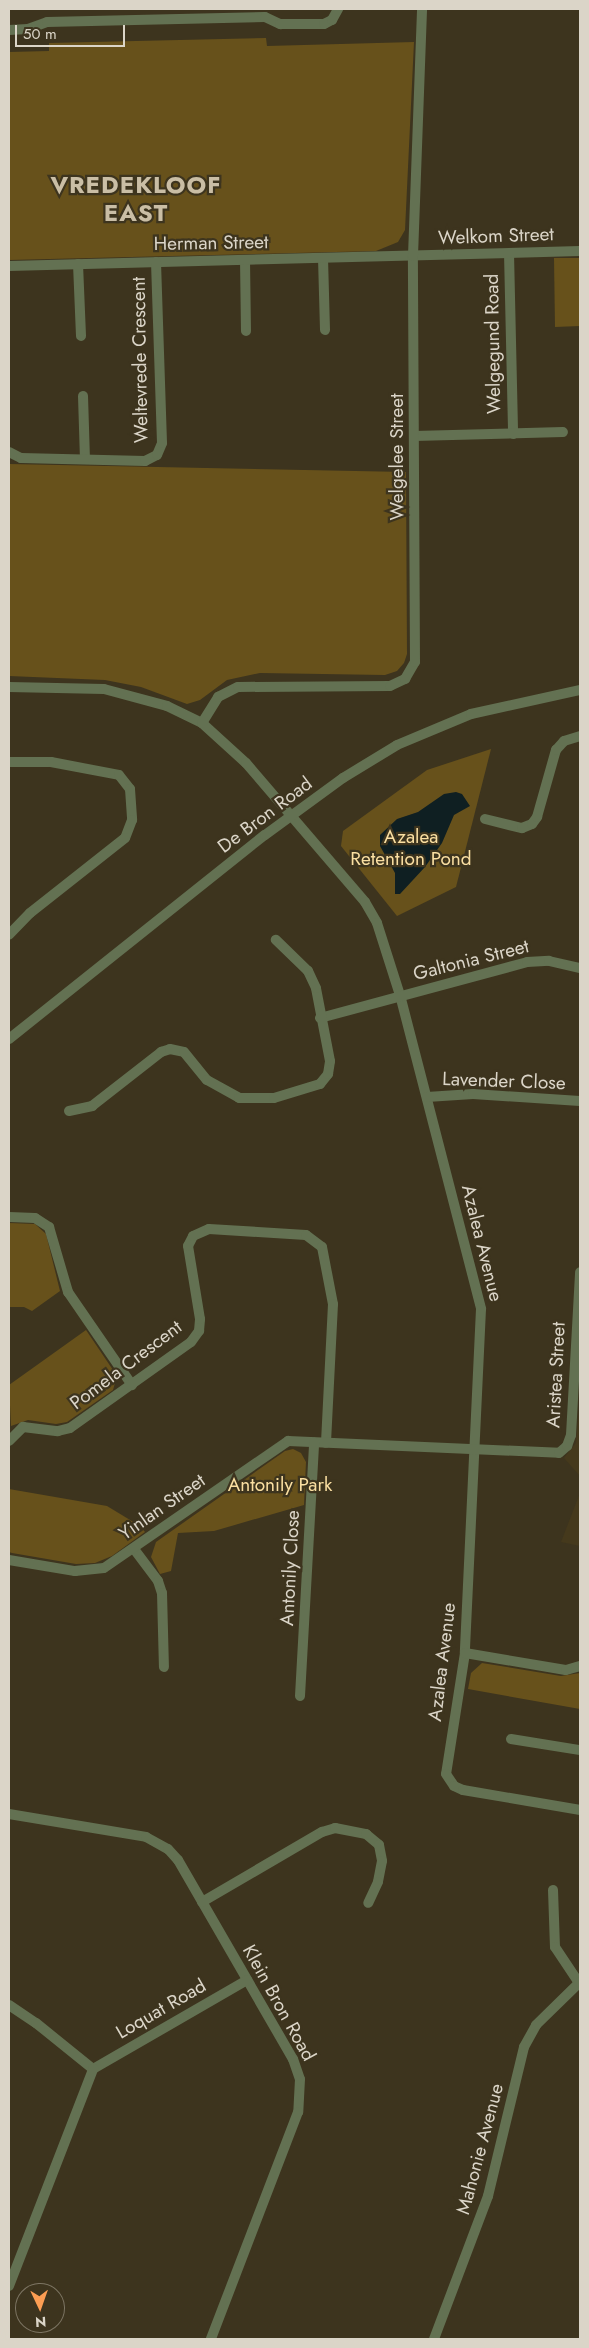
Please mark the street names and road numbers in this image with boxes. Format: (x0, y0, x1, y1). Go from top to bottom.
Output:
street label: Welkom Street (438, 223, 554, 249)
street label: Herman Street (153, 231, 269, 255)
street label: Welgegund Road (480, 274, 506, 414)
street label: Weltevrede Crescent (127, 277, 153, 443)
street label: Welgelee Street (386, 393, 408, 521)
street label: De Bron Road (213, 772, 317, 858)
street label: Galtonia Street (411, 935, 531, 985)
street label: Lavender Close (442, 1067, 566, 1095)
street label: Azalea Avenue (456, 1182, 508, 1304)
street label: Pomela Crescent (66, 1316, 186, 1414)
street label: Aristea Street (542, 1321, 570, 1429)
street label: Yinlan Street (114, 1469, 210, 1545)
street label: Antonily Close (276, 1509, 304, 1627)
street label: Azalea Avenue (423, 1601, 461, 1723)
street label: Klein Bron Road (238, 1941, 320, 2065)
street label: Loquat Road (112, 1974, 210, 2044)
street label: Mahonie Avenue (452, 2081, 508, 2217)

